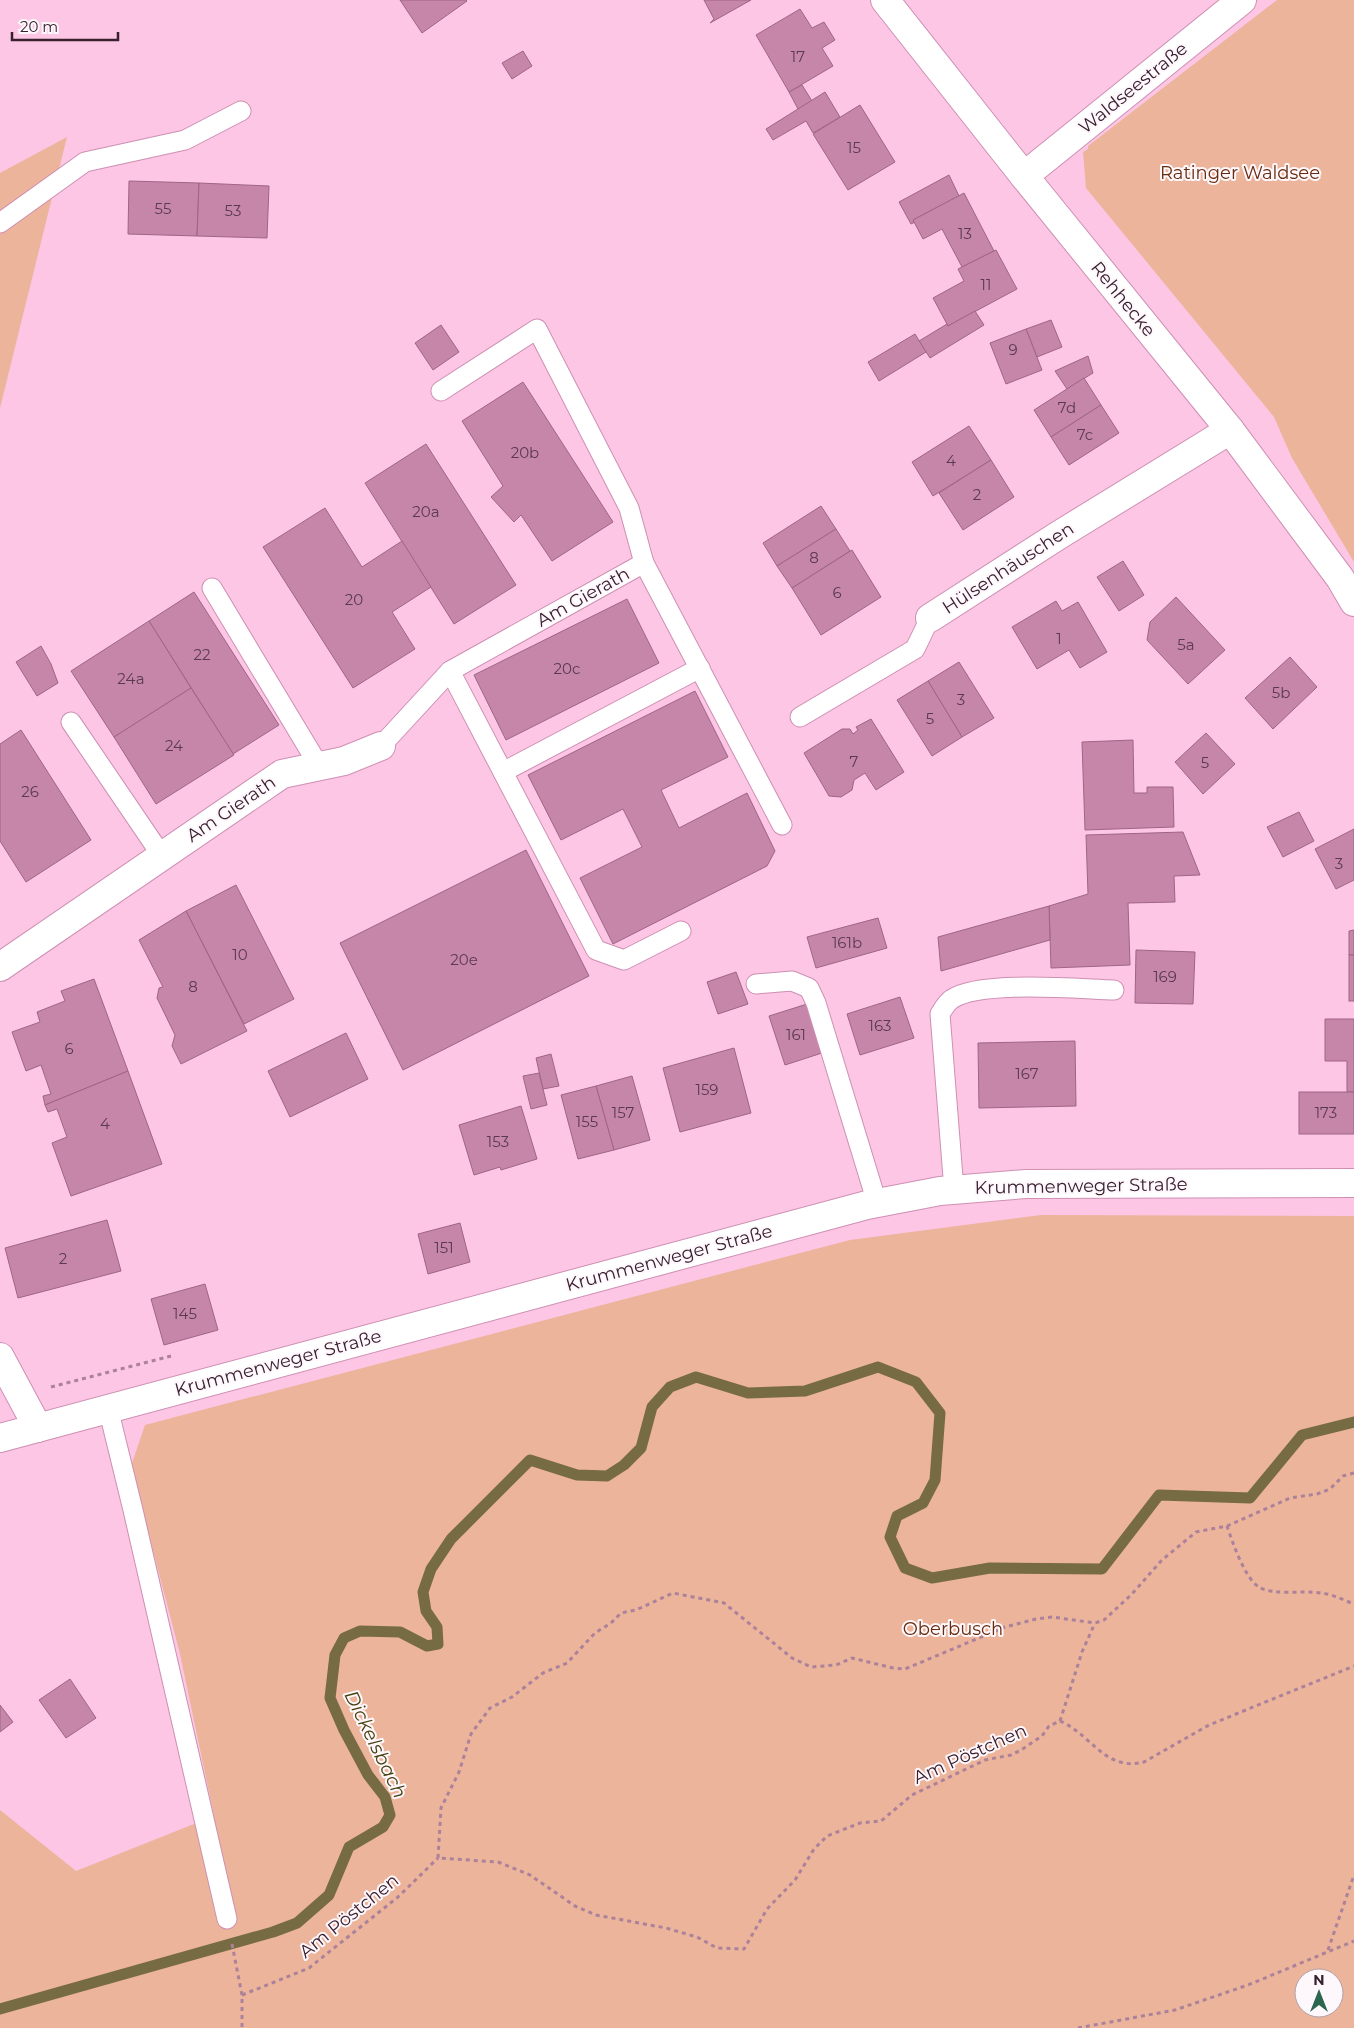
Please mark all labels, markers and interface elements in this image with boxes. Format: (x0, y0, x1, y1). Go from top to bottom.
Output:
scale bar (12, 10, 119, 42)
text: 20 m (20, 17, 58, 36)
street label: Waldseestraße (1074, 37, 1192, 138)
house number: 17 (791, 47, 805, 66)
house number: 15 (847, 138, 861, 157)
park label: Ratinger Waldsee (1160, 162, 1320, 184)
house number: 55 (155, 199, 171, 218)
house number: 53 (225, 201, 241, 220)
house number: 13 (958, 224, 972, 243)
street label: Rehhecke (1086, 257, 1160, 341)
house number: 11 (981, 275, 991, 294)
house number: 9 (1008, 340, 1018, 359)
house number: 7d (1058, 398, 1076, 417)
house number: 7c (1077, 425, 1093, 444)
house number: 20b (511, 443, 539, 462)
house number: 4 (946, 451, 956, 470)
house number: 2 (973, 485, 981, 504)
house number: 20a (412, 502, 440, 521)
street label: Hülsenhäuschen (938, 517, 1078, 619)
house number: 8 (809, 548, 819, 567)
street label: Am Gierath (533, 562, 633, 632)
house number: 6 (832, 583, 842, 602)
house number: 20 (345, 590, 363, 609)
house number: 1 (1056, 629, 1062, 648)
house number: 5a (1177, 635, 1195, 654)
house number: 22 (193, 645, 211, 664)
house number: 20c (554, 659, 580, 678)
house number: 24a (117, 669, 145, 688)
house number: 5b (1272, 683, 1290, 702)
house number: 3 (957, 690, 965, 709)
house number: 5 (926, 709, 934, 728)
house number: 24 (165, 736, 183, 755)
house number: 7 (850, 752, 859, 771)
house number: 5 (1201, 753, 1209, 772)
street label: Am Gierath (182, 771, 280, 847)
house number: 26 (21, 782, 39, 801)
house number: 3 (1335, 854, 1343, 873)
house number: 161b (832, 933, 862, 952)
house number: 10 (232, 945, 248, 964)
house number: 20e (450, 950, 478, 969)
house number: 169 (1153, 967, 1177, 986)
house number: 8 (188, 977, 198, 996)
house number: 163 (868, 1016, 892, 1035)
house number: 161 (786, 1025, 806, 1044)
house number: 6 (64, 1039, 74, 1058)
house number: 167 (1015, 1064, 1039, 1083)
house number: 159 (695, 1080, 719, 1099)
house number: 157 (612, 1103, 634, 1122)
house number: 173 (1315, 1103, 1337, 1122)
house number: 155 (576, 1112, 598, 1131)
house number: 4 (100, 1114, 110, 1133)
house number: 153 (487, 1132, 509, 1151)
street label: Krummenweger Straße (974, 1173, 1188, 1199)
street label: Krummenweger Straße (563, 1220, 775, 1296)
house number: 151 (434, 1238, 454, 1257)
house number: 2 (59, 1249, 67, 1268)
house number: 145 (173, 1304, 197, 1323)
street label: Krummenweger Straße (172, 1325, 384, 1401)
park label: Oberbusch (903, 1618, 1003, 1640)
water label: Dickelsbach (340, 1686, 412, 1802)
street label: Am Pöstchen (910, 1719, 1030, 1789)
street label: Am Pöstchen (295, 1869, 403, 1963)
north arrow (1294, 1968, 1344, 2018)
text: N (1313, 1971, 1325, 1989)

